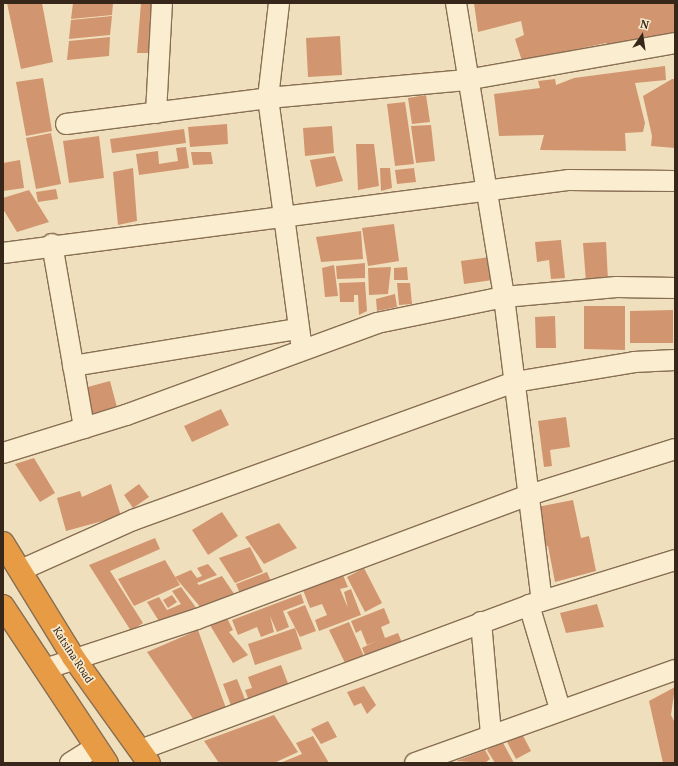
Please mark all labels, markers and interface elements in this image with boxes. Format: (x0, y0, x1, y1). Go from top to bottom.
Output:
north arrow (622, 16, 662, 56)
text: N (639, 17, 650, 32)
street label: Katsina Road (50, 625, 96, 685)

